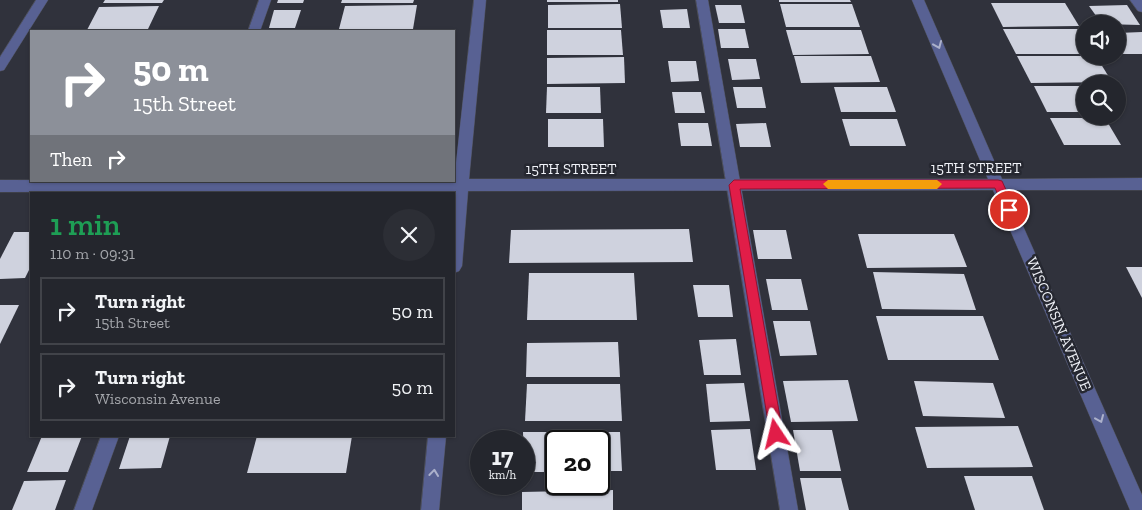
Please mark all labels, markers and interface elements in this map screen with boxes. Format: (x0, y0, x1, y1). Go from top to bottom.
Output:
map controls (1076, 15, 1126, 125)
button: sound (1076, 15, 1126, 65)
one-way arrow (931, 40, 942, 49)
text: 50 m (133, 48, 209, 90)
icon: right (50, 50, 115, 115)
button: search (1076, 75, 1126, 125)
text: 15th Street (133, 90, 236, 117)
icon: right (102, 145, 130, 173)
text: Then (50, 148, 92, 171)
street label: 15TH STREET (931, 159, 1021, 177)
street label: 15TH STREET (526, 160, 616, 178)
pin (988, 189, 1030, 231)
icon: arrive (995, 196, 1023, 224)
text: 1 min (50, 207, 120, 243)
button: close (383, 209, 435, 261)
text: 110 m · 09:31 (50, 244, 135, 263)
street label: WISCONSIN AVENUE (1023, 255, 1095, 394)
text: Turn right (95, 290, 185, 313)
icon: right (52, 297, 80, 325)
text: 50 m (392, 300, 433, 323)
text: 15th Street (95, 313, 170, 332)
text: Turn right (95, 366, 185, 389)
icon: right (52, 373, 80, 401)
text: 50 m (392, 376, 433, 399)
text: Wisconsin Avenue (95, 389, 220, 408)
position arrow (749, 407, 801, 459)
one-way arrow (1093, 414, 1104, 423)
speed limit sign: 20 (545, 430, 610, 495)
text: 17 (492, 441, 513, 471)
text: km/h (489, 468, 516, 482)
one-way arrow (428, 469, 439, 477)

